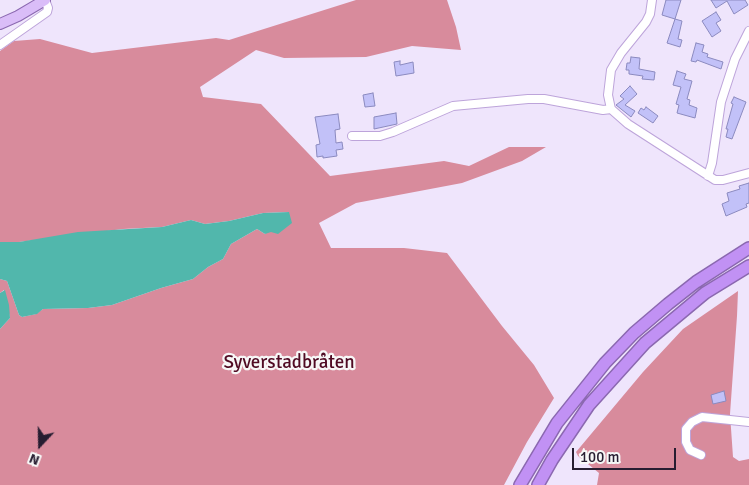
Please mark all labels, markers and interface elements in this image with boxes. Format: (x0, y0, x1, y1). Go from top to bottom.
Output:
park label: Syverstadbråten (223, 352, 355, 374)
north arrow (15, 420, 65, 470)
scale bar (574, 438, 678, 470)
text: 100 m (580, 448, 620, 466)
text: N (27, 450, 42, 469)

